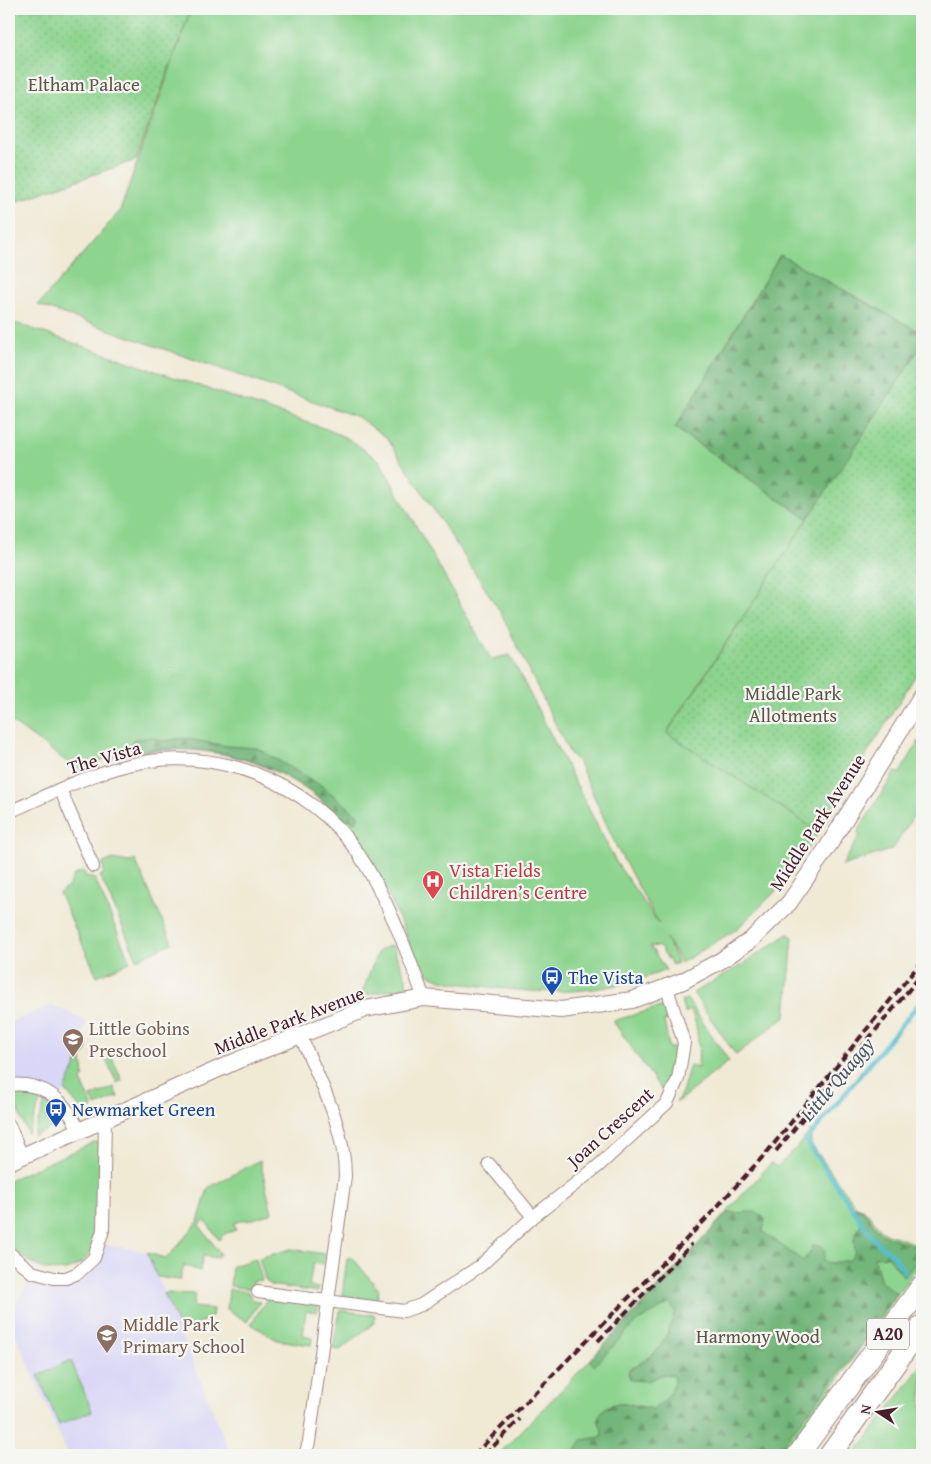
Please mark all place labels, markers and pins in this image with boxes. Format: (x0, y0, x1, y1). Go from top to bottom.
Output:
place label: Vista Fields Children’s Centre (449, 856, 587, 906)
hospital icon: Vista Fields Children’s Centre (421, 869, 445, 900)
place label: The Vista (568, 963, 643, 991)
bus stop icon: The Vista (540, 965, 564, 996)
place label: Little Gobins Preschool (89, 1014, 190, 1064)
school or university icon: Little Gobins Preschool (61, 1027, 85, 1058)
place label: Newmarket Green (72, 1095, 216, 1123)
bus stop icon: Newmarket Green (44, 1097, 68, 1128)
place label: Middle Park Primary School (123, 1310, 245, 1360)
school or university icon: Middle Park Primary School (95, 1323, 119, 1354)

